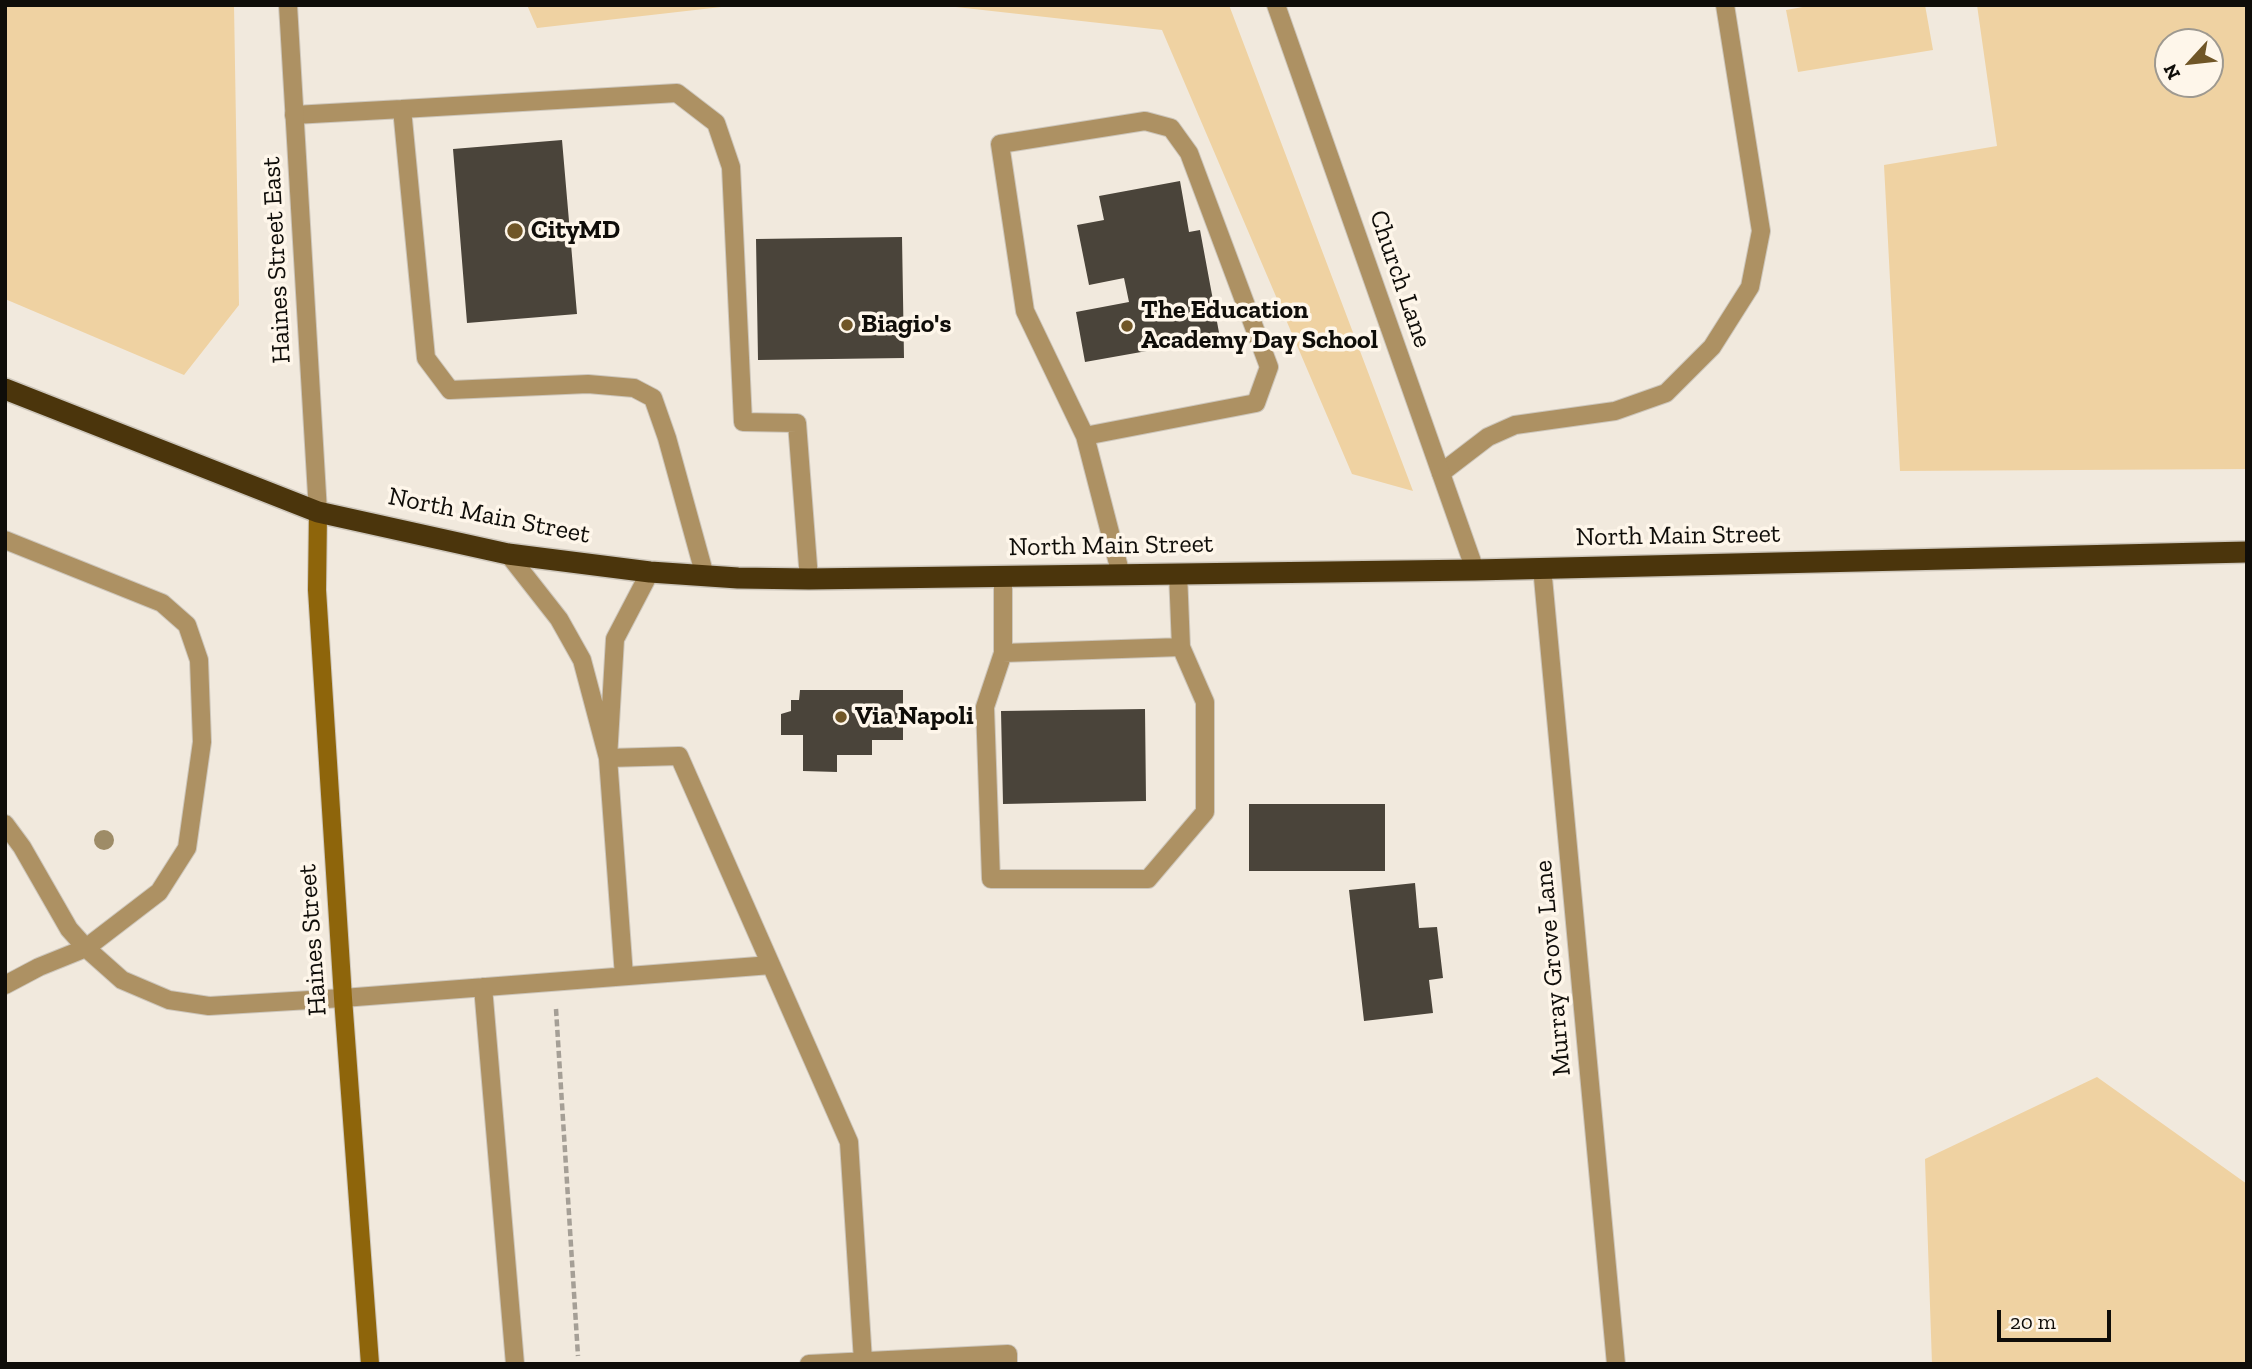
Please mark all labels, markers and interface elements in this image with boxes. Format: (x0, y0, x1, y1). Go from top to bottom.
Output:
north arrow (2154, 28, 2224, 98)
text: N (2158, 60, 2185, 84)
street label: Haines Street East (256, 156, 298, 364)
street label: Church Lane (1362, 206, 1438, 352)
place label: CityMD (531, 215, 620, 247)
marker: CityMD (505, 221, 525, 241)
place label: The Education Academy Day School (1141, 295, 1378, 356)
place label: Biagio's (861, 309, 951, 341)
marker: Biagio's (839, 317, 855, 333)
marker: The Education Academy Day School (1119, 318, 1135, 334)
street label: North Main Street (386, 481, 592, 551)
street label: North Main Street (1575, 519, 1781, 553)
street label: North Main Street (1008, 529, 1214, 563)
place label: Via Napoli (855, 701, 974, 733)
marker: Via Napoli (833, 709, 849, 725)
street label: Murray Grove Lane (1528, 859, 1578, 1077)
street label: Haines Street (292, 863, 334, 1017)
scale bar (2000, 1296, 2114, 1340)
text: 20 m (2010, 1309, 2056, 1334)

